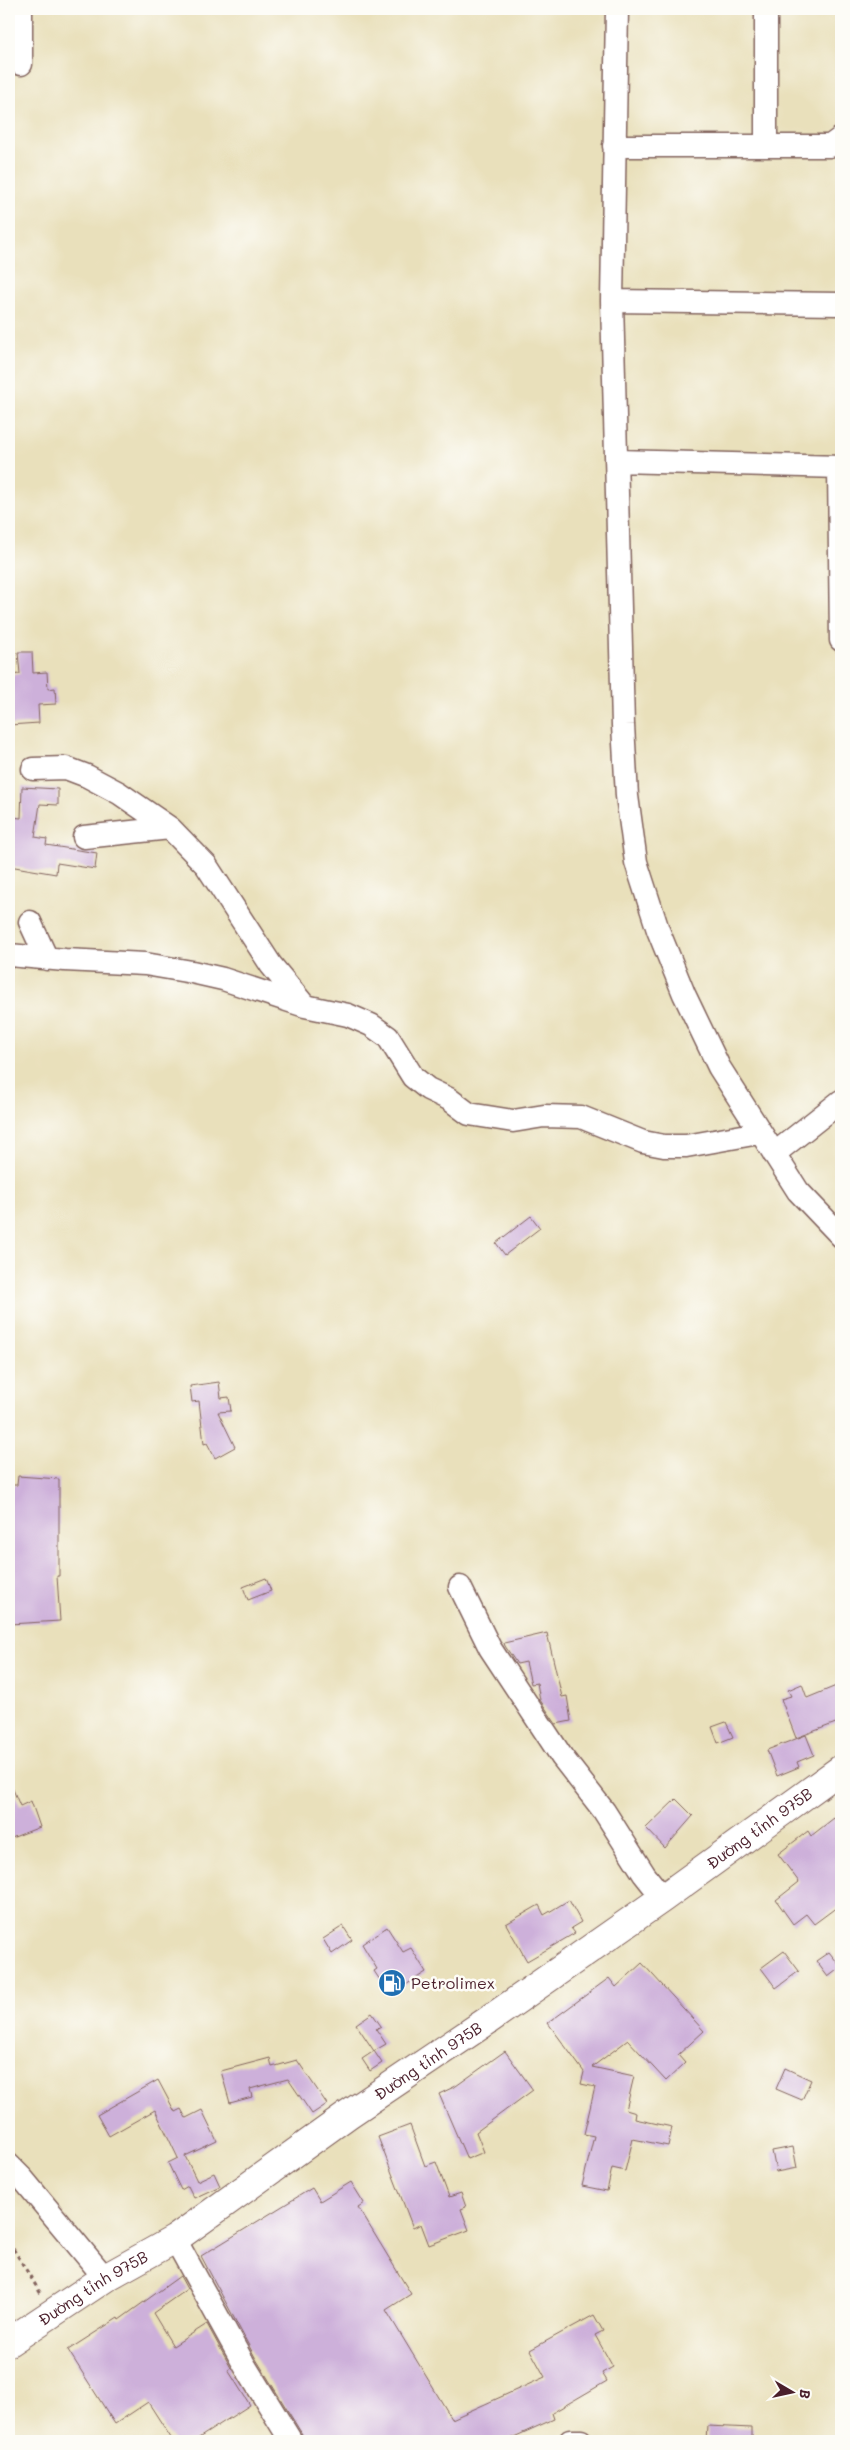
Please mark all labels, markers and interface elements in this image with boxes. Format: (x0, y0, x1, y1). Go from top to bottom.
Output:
street label: Đường tỉnh 975B (702, 1782, 816, 1873)
fuel station icon: Petrolimex (377, 1968, 407, 1998)
place label: Petrolimex (411, 1972, 495, 1993)
street label: Đường tỉnh 975B (370, 2016, 486, 2104)
street label: Đường tỉnh 975B (34, 2245, 151, 2330)
north arrow (768, 2368, 818, 2418)
text: B (795, 2388, 815, 2400)

